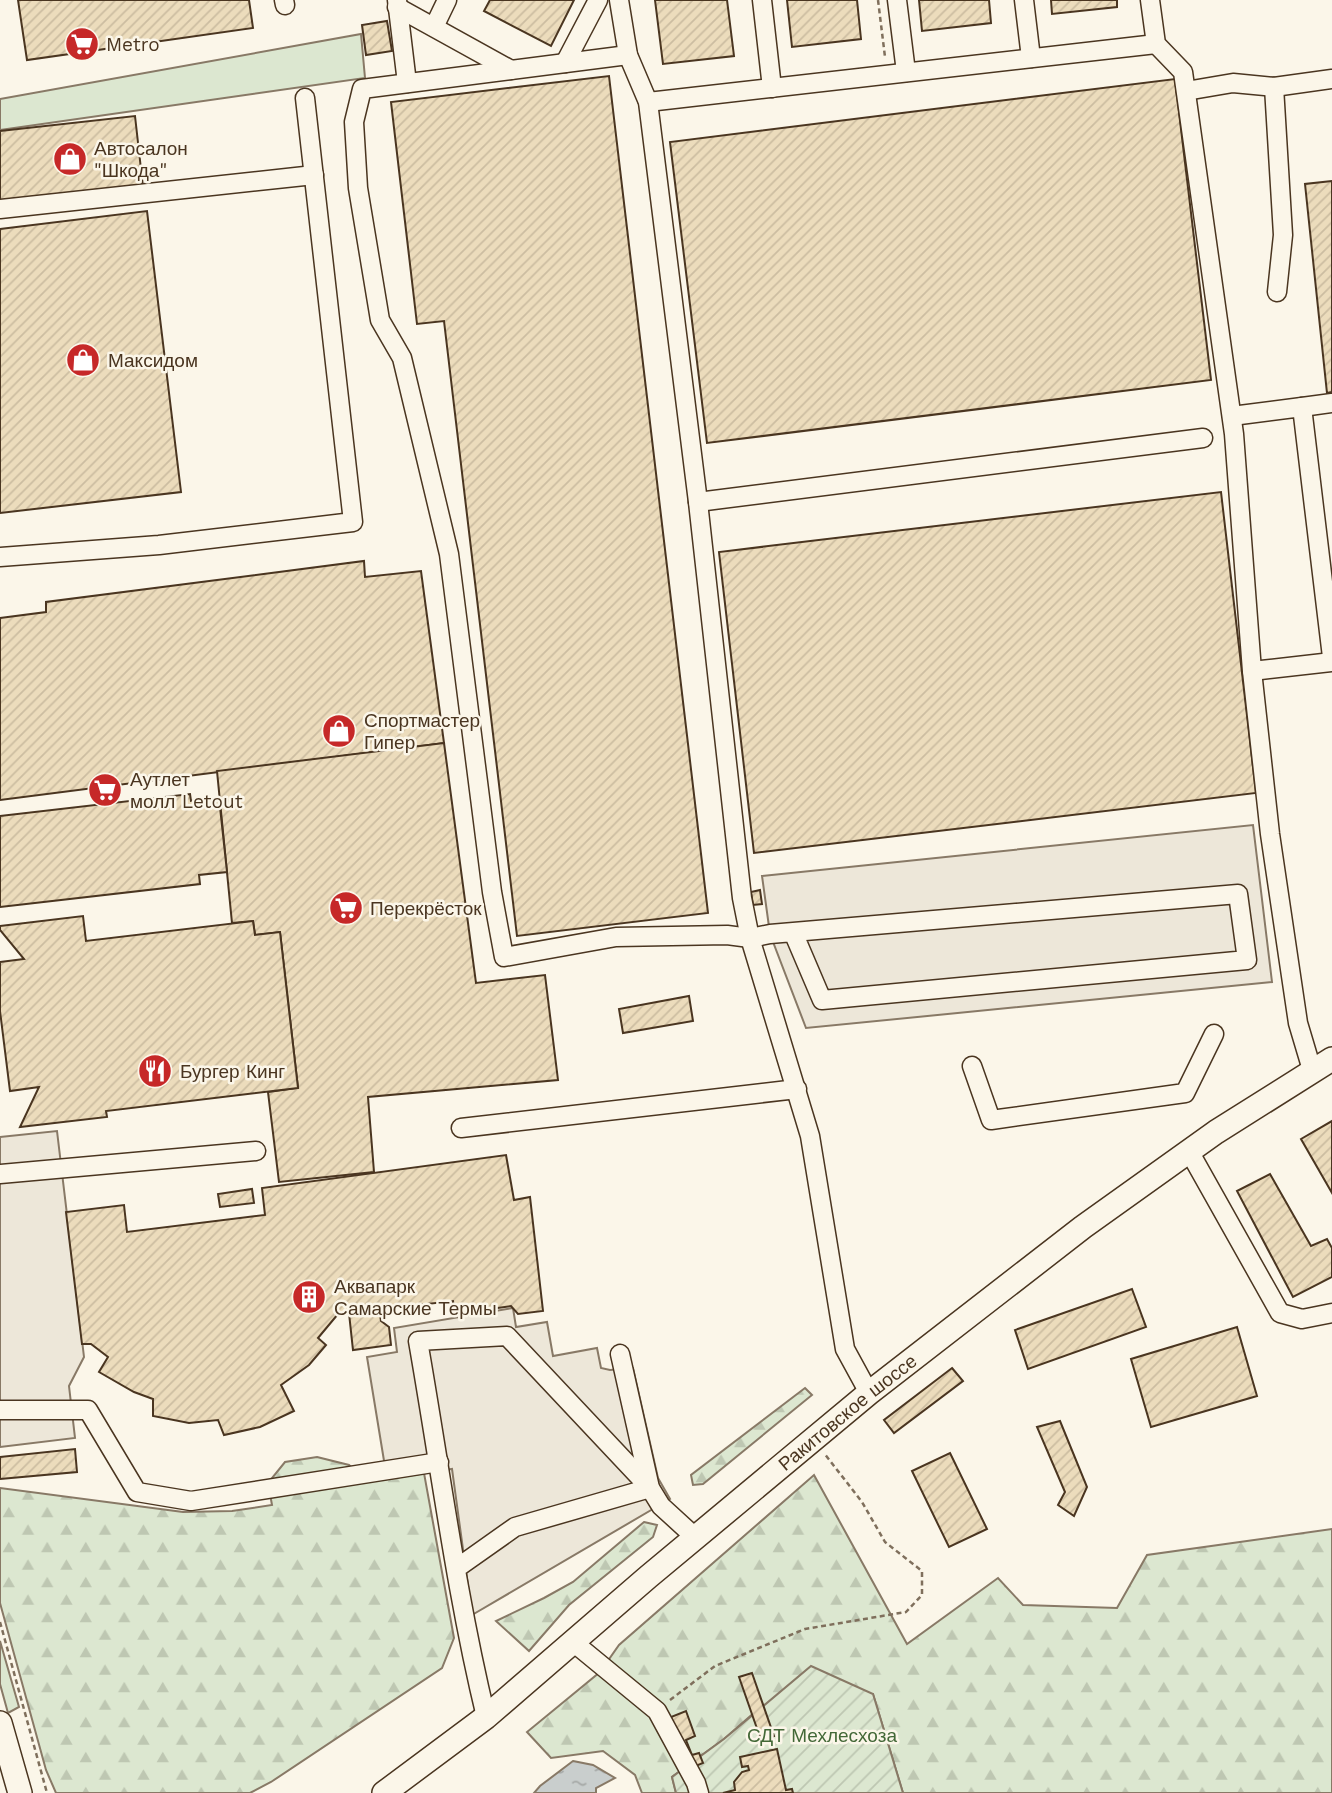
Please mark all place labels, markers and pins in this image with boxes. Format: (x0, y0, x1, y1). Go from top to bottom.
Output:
supermarket icon: Metro (63, 25, 101, 63)
place label: Metro (106, 33, 160, 56)
place label: Автосалон "Шкода" (94, 137, 188, 182)
shop icon: Автосалон "Шкода" (51, 140, 89, 178)
shop icon: Максидом (64, 341, 102, 379)
place label: Максидом (108, 349, 198, 372)
place label: Спортмастер Гипер (364, 709, 480, 754)
shop icon: Спортмастер Гипер (320, 712, 358, 750)
place label: Аутлет молл Letout (130, 768, 243, 813)
supermarket icon: Аутлет молл Letout (86, 771, 124, 809)
supermarket icon: Перекрёсток (327, 889, 365, 927)
place label: Перекрёсток (370, 897, 482, 920)
restaurant icon: Бургер Кинг (136, 1052, 174, 1090)
place label: Бургер Кинг (180, 1060, 285, 1083)
place label: Аквапарк Самарские Термы (334, 1275, 497, 1320)
building icon: Аквапарк Самарские Термы (290, 1278, 328, 1316)

